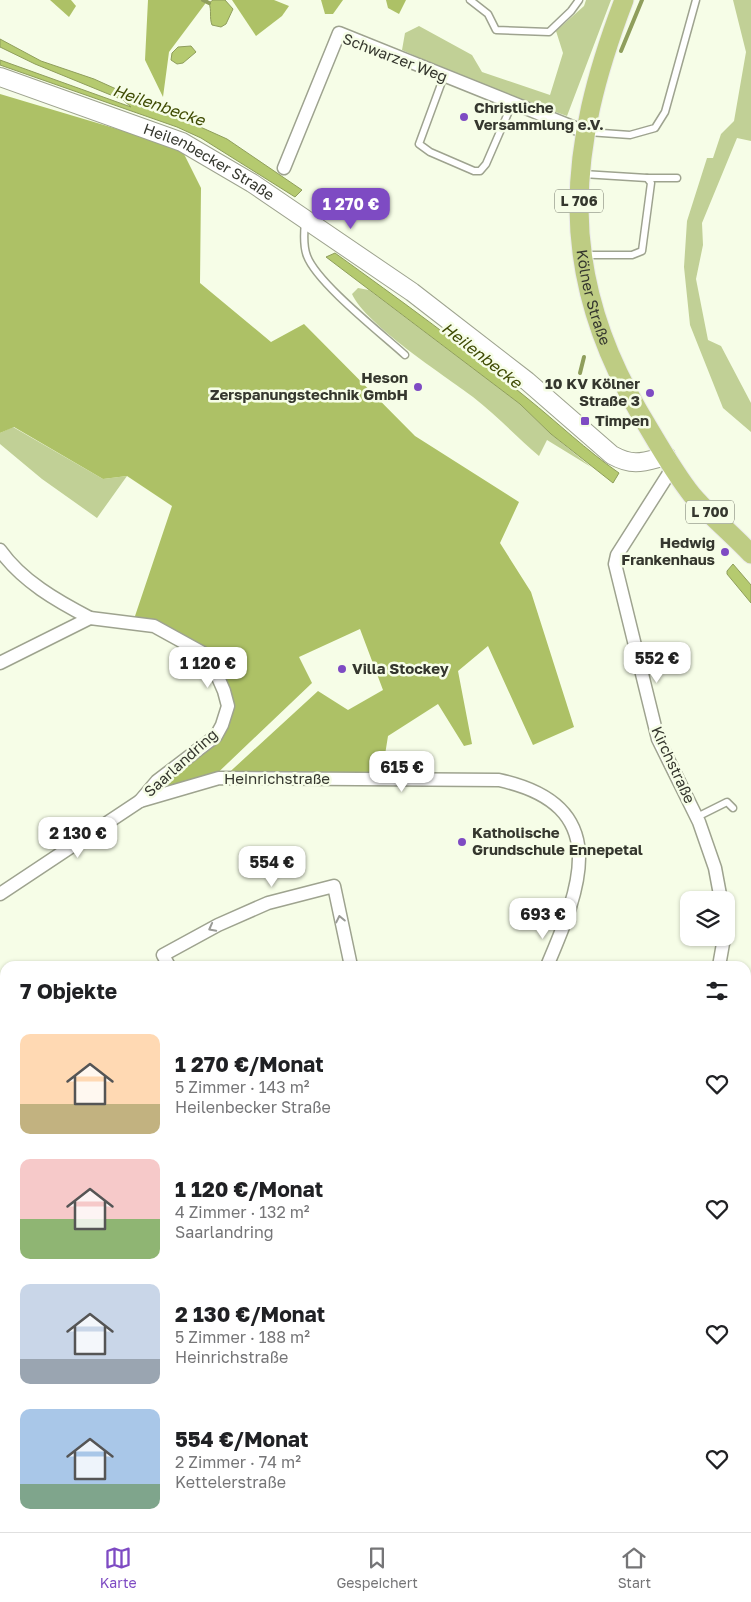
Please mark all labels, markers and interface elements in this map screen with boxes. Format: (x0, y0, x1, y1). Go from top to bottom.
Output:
street label: Schwarzer Weg (340, 29, 450, 85)
water label: Heilenbecke (111, 80, 209, 131)
place label: Christliche Versammlung e.V. (474, 98, 604, 133)
marker: Christliche Versammlung e.V. (458, 111, 470, 123)
street label: Heilenbecker Straße (141, 119, 278, 204)
pin: 1 270 € (305, 188, 397, 230)
road number: L 706 (555, 190, 603, 212)
text: 1 270 € (323, 194, 379, 214)
street label: Kölner Straße (574, 248, 615, 348)
water label: Heilenbecke (438, 318, 527, 393)
place label: Heson Zerspanungstechnik GmbH (210, 368, 408, 403)
place label: 10 KV Kölner Straße 3 (545, 374, 640, 409)
marker: Heson Zerspanungstechnik GmbH (412, 381, 424, 393)
marker: 10 KV Kölner Straße 3 (644, 387, 656, 399)
place label: Timpen (595, 411, 649, 429)
marker: Timpen (579, 415, 591, 427)
road number: L 700 (686, 501, 734, 524)
place label: Hedwig Frankenhaus (621, 533, 715, 568)
marker: Hedwig Frankenhaus (719, 546, 731, 558)
pin: 552 € (622, 642, 692, 684)
pin: 1 120 € (162, 646, 254, 689)
text: 552 € (635, 648, 679, 668)
text: 1 120 € (180, 653, 236, 673)
place label: Villa Stockey (352, 659, 449, 677)
marker: Villa Stockey (336, 663, 348, 675)
street label: Kirchstraße (648, 723, 700, 806)
street label: Saarlandring (140, 725, 221, 800)
pin: 615 € (367, 750, 437, 793)
text: 615 € (380, 757, 424, 777)
street label: Heinrichstraße (224, 769, 330, 787)
pin: 2 130 € (32, 816, 124, 859)
text: 2 130 € (49, 823, 107, 843)
place label: Katholische Grundschule Ennepetal (472, 823, 643, 858)
marker: Katholische Grundschule Ennepetal (456, 836, 468, 848)
pin: 554 € (237, 846, 307, 888)
text: 554 € (250, 852, 294, 872)
map controls (680, 891, 735, 946)
button: layers (680, 891, 735, 946)
pin: 693 € (508, 898, 578, 940)
text: 693 € (520, 904, 566, 924)
one-way arrow (336, 914, 346, 923)
one-way arrow (208, 922, 217, 932)
icon: filters (703, 977, 731, 1005)
text: 7 Objekte (20, 978, 117, 1004)
text: 1 270 €/Monat (175, 1051, 324, 1077)
icon: home (60, 1054, 120, 1114)
icon: heart (703, 1070, 731, 1098)
text: 5 Zimmer · 143 m² (175, 1077, 310, 1097)
text: Heilenbecker Straße (175, 1097, 331, 1117)
text: 1 120 €/Monat (175, 1176, 323, 1202)
icon: home (60, 1179, 120, 1239)
icon: heart (703, 1195, 731, 1223)
text: 4 Zimmer · 132 m² (175, 1202, 310, 1222)
text: Saarlandring (175, 1222, 274, 1242)
text: 2 130 €/Monat (175, 1301, 325, 1327)
icon: home (60, 1304, 120, 1364)
icon: heart (703, 1320, 731, 1348)
text: 5 Zimmer · 188 m² (175, 1327, 310, 1347)
text: Heinrichstraße (175, 1347, 288, 1367)
text: 554 €/Monat (175, 1426, 308, 1452)
icon: home (60, 1429, 120, 1489)
icon: heart (703, 1445, 731, 1473)
text: 2 Zimmer · 74 m² (175, 1452, 301, 1472)
text: Kettelerstraße (175, 1472, 286, 1492)
tab: Karte (100, 1544, 137, 1591)
tab: Gespeichert (336, 1544, 418, 1591)
tab: Start (618, 1544, 651, 1591)

